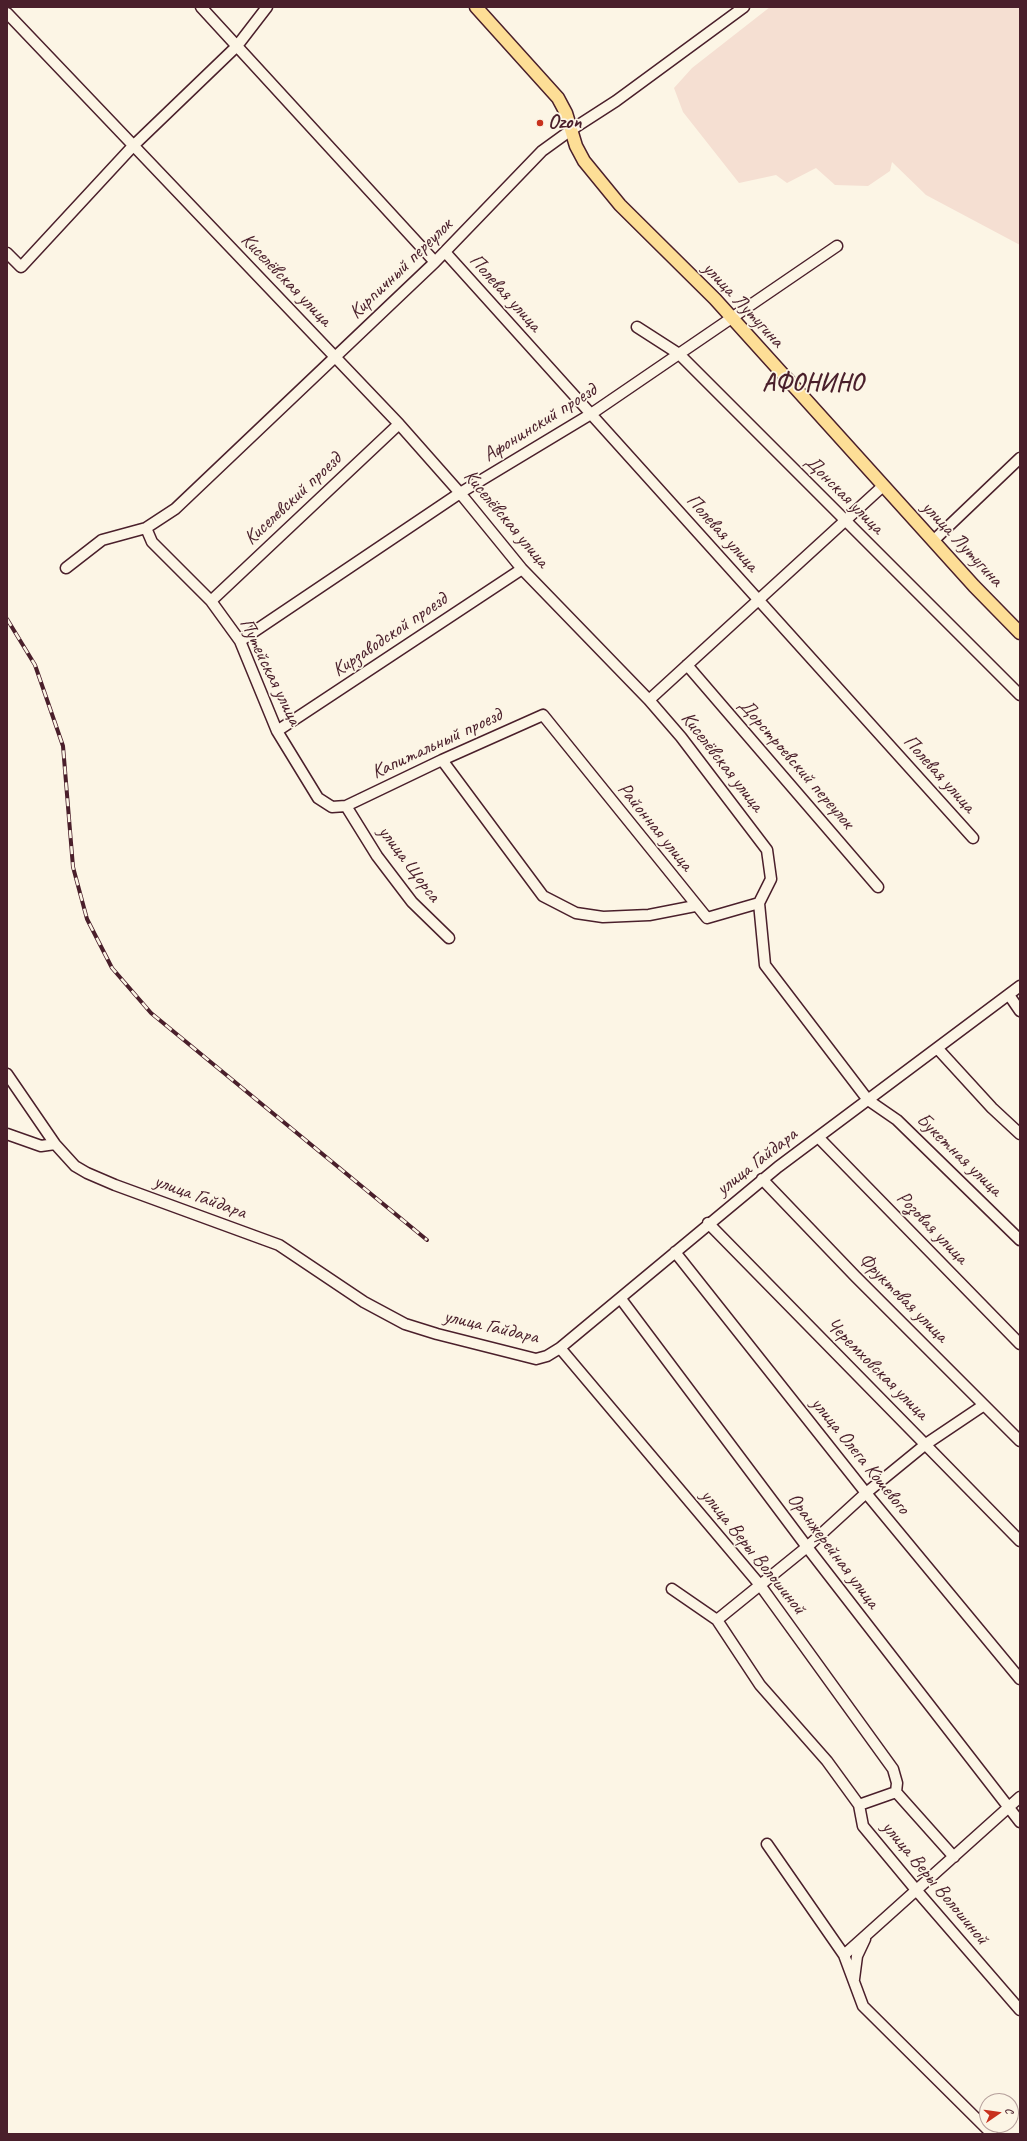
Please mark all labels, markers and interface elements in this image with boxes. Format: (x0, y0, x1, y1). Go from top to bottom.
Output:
place label: Ozon (548, 111, 581, 135)
marker: Ozon (535, 118, 545, 128)
street label: Кирпичный переулок (344, 214, 458, 324)
street label: Киселёвская улица (235, 228, 337, 332)
street label: Полевая улица (464, 249, 546, 337)
street label: улица Лутугина (697, 257, 789, 353)
district label: АФОНИНО (759, 370, 867, 398)
street label: Афонинский проезд (479, 379, 601, 467)
street label: Киселевский проезд (239, 448, 347, 550)
street label: Донская улица (799, 450, 889, 540)
street label: Киселёвская улица (458, 465, 554, 573)
street label: Полевая улица (681, 489, 763, 577)
street label: улица Лутугина (916, 496, 1008, 592)
street label: Кирзаводской проезд (328, 588, 452, 682)
street label: Путейская улица (234, 614, 306, 730)
street label: Дорстроевский переулок (733, 694, 859, 834)
street label: Капитальный проезд (368, 703, 506, 785)
street label: Киселёвская улица (675, 707, 769, 817)
street label: Полевая улица (898, 730, 980, 818)
street label: Районная улица (612, 778, 698, 876)
street label: улица Щорса (372, 821, 446, 907)
street label: Букетная улица (911, 1108, 1007, 1202)
street label: улица Гайдара (712, 1123, 802, 1201)
street label: улица Гайдара (151, 1169, 249, 1225)
street label: Розовая улица (891, 1186, 973, 1270)
street label: Фруктовая улица (853, 1248, 953, 1348)
street label: улица Гайдара (441, 1304, 541, 1350)
street label: Черемховская улица (821, 1313, 933, 1425)
street label: улица Олега Кошевого (805, 1392, 915, 1520)
street label: улица Веры Волошиной (695, 1484, 811, 1620)
street label: Оранжерейная улица (782, 1488, 884, 1614)
street label: улица Веры Волошиной (876, 1816, 994, 1950)
north arrow (979, 2093, 1019, 2133)
text: С (1002, 2106, 1017, 2115)

